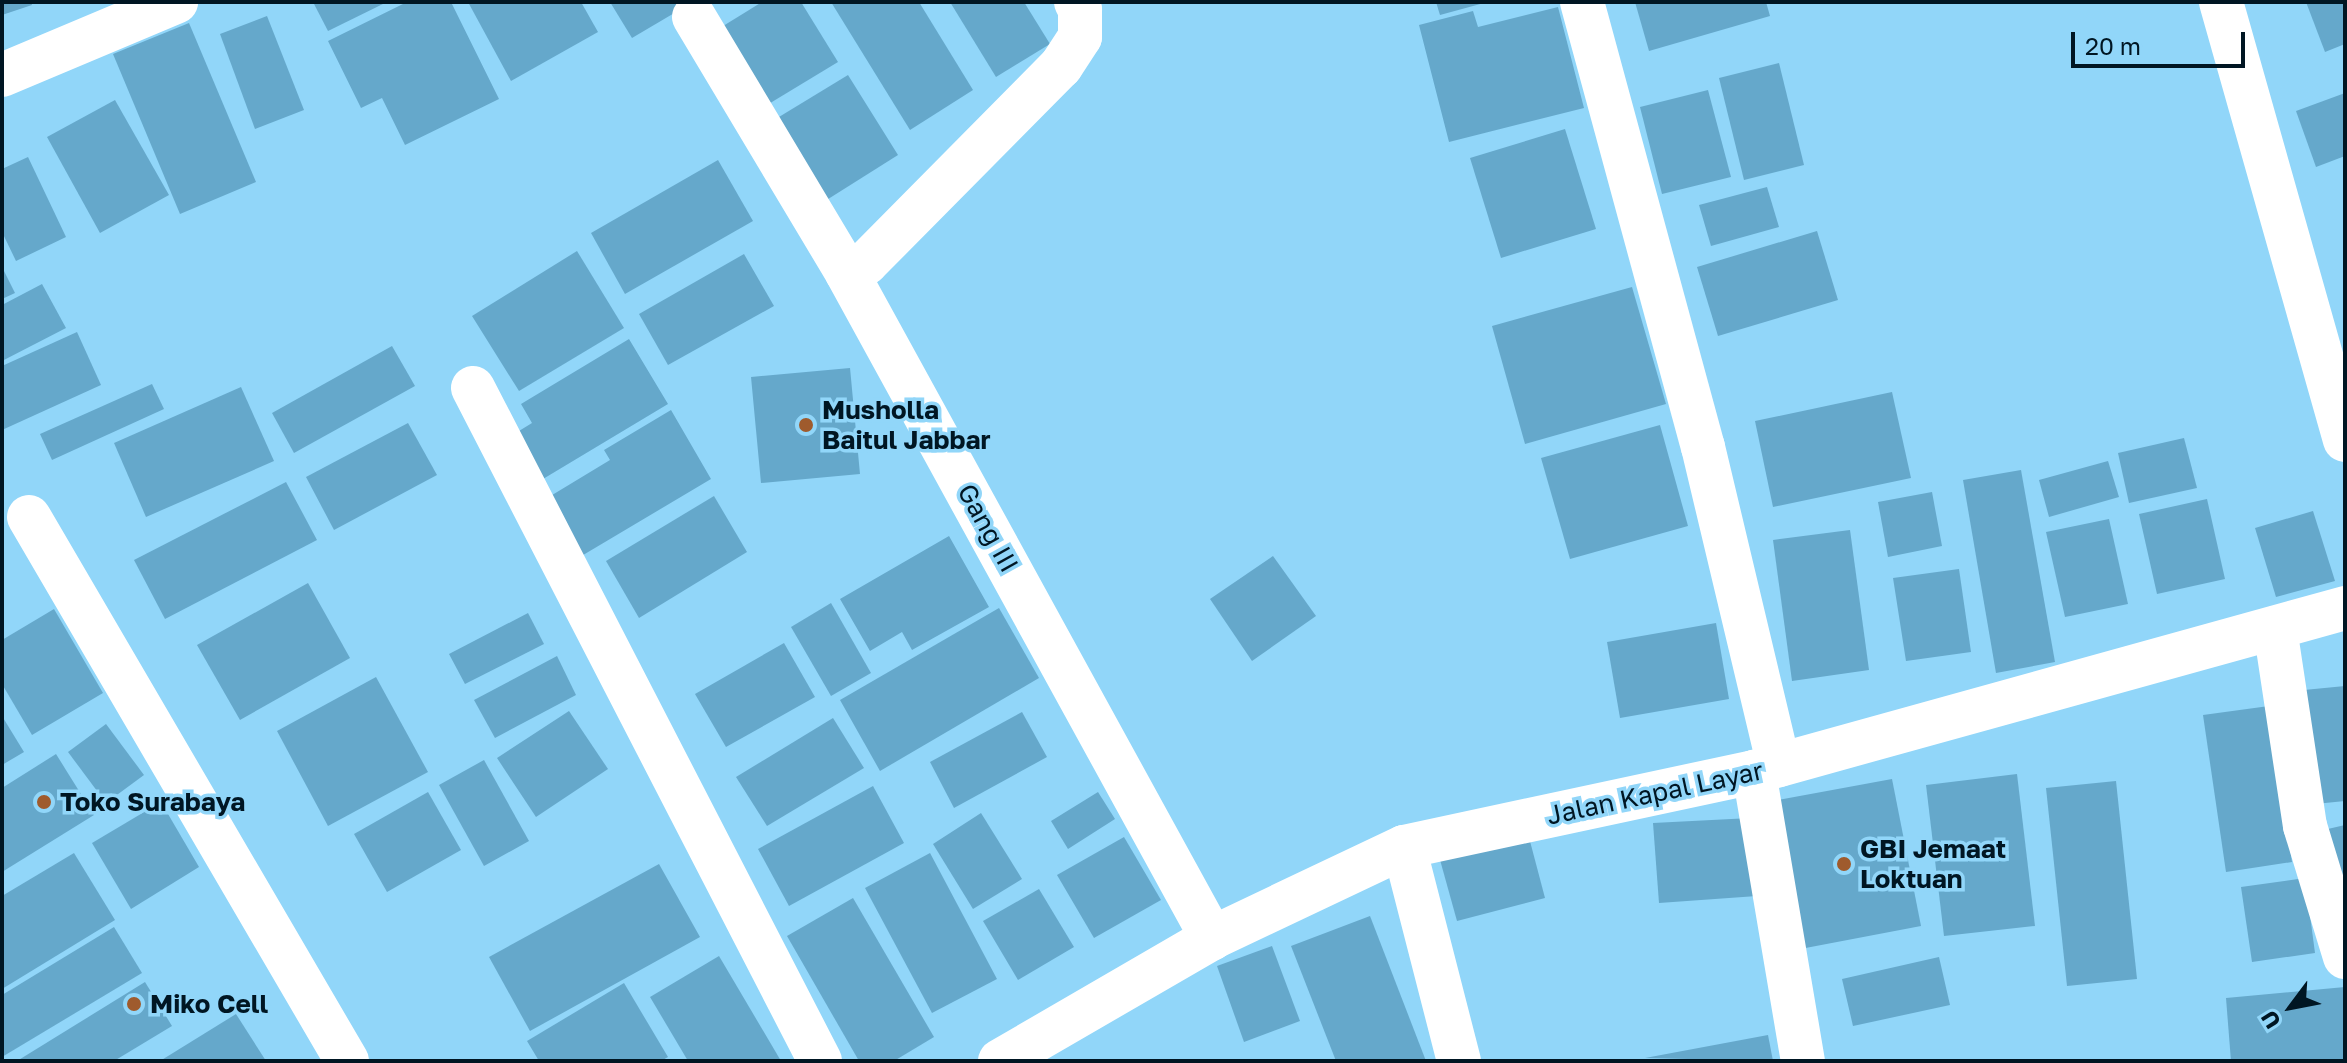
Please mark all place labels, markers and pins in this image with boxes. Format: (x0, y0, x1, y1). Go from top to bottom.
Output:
place label: Musholla Baitul Jabbar (822, 394, 991, 456)
marker: Musholla Baitul Jabbar (797, 416, 815, 434)
place label: Toko Surabaya (60, 786, 245, 818)
marker: Toko Surabaya (35, 793, 53, 811)
place label: GBI Jemaat Loktuan (1860, 833, 2006, 894)
marker: GBI Jemaat Loktuan (1835, 855, 1853, 873)
place label: Miko Cell (150, 988, 268, 1020)
marker: Miko Cell (125, 995, 143, 1013)

